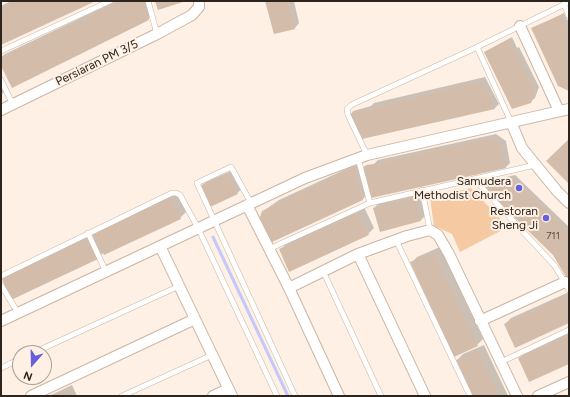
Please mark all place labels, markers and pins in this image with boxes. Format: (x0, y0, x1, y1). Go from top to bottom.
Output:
place label: Samudera Methodist Church (414, 174, 511, 202)
marker: Samudera Methodist Church (514, 183, 524, 193)
place label: Restoran Sheng Ji (490, 204, 538, 232)
marker: Restoran Sheng Ji (541, 213, 551, 223)

